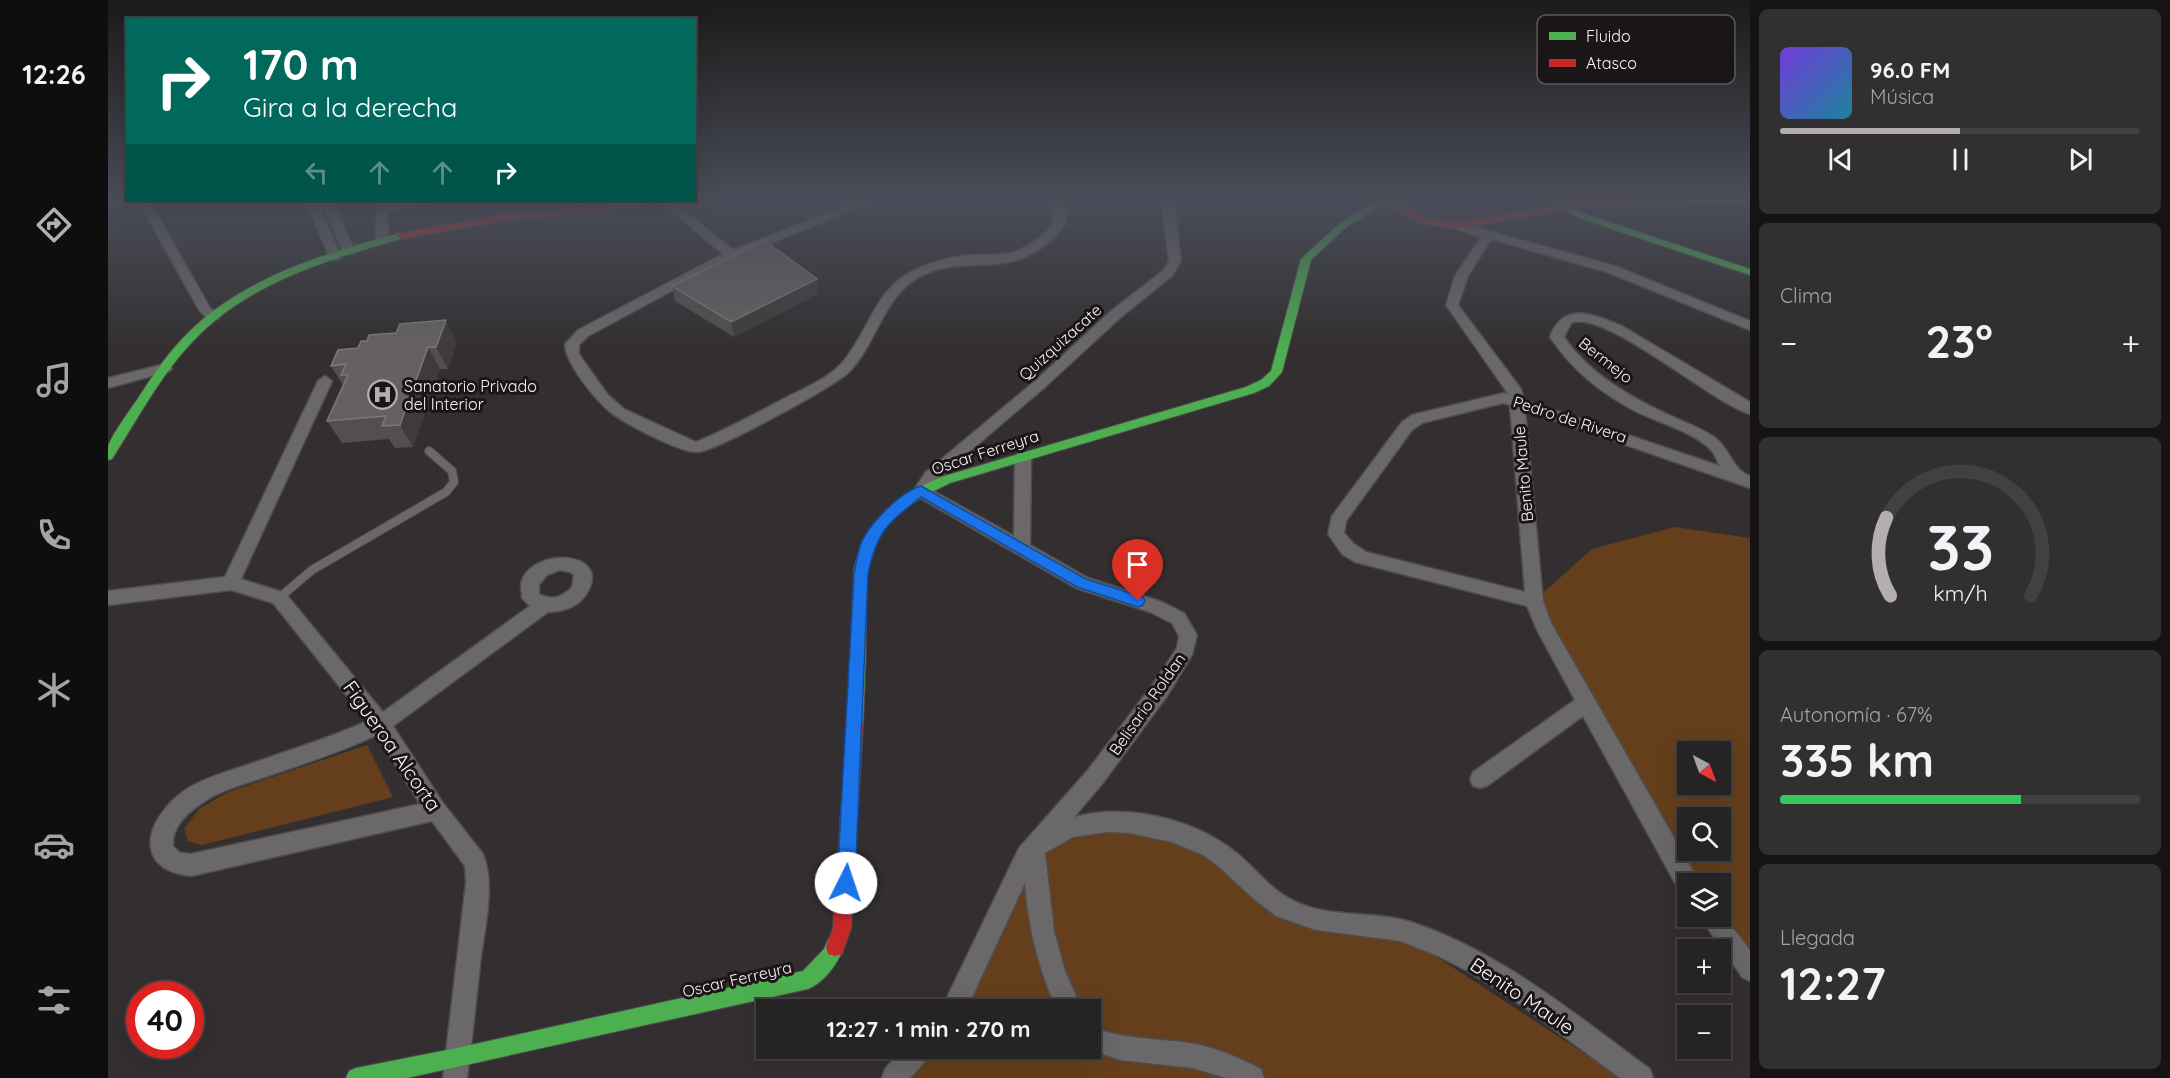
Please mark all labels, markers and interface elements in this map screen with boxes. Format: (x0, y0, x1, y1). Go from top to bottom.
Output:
legend (1537, 15, 1735, 84)
text: Fluido (1586, 26, 1631, 46)
text: 170 m (243, 38, 359, 91)
icon: right (144, 42, 222, 120)
text: Atasco (1586, 53, 1637, 73)
text: 96.0 FM (1870, 56, 1950, 84)
text: 12:26 (22, 57, 86, 91)
text: Música (1870, 84, 1934, 109)
text: Gira a la derecha (243, 90, 457, 124)
icon: previous (1824, 143, 1857, 176)
icon: pause (1944, 143, 1977, 176)
icon: next (2064, 143, 2097, 176)
icon: left (300, 156, 333, 189)
icon: ahead (363, 156, 396, 189)
icon: ahead (426, 156, 459, 189)
icon: right (489, 156, 522, 189)
icon: directions (33, 204, 75, 246)
text: Clima (1780, 283, 1832, 308)
street label: Quizquizacate (1015, 300, 1105, 384)
text: 23° (1926, 313, 1993, 369)
text: − (1780, 322, 1797, 363)
text: + (2121, 322, 2140, 363)
street label: Bermejo (1575, 333, 1637, 387)
icon: music (33, 359, 75, 401)
place label: Sanatorio Privado del Interior (404, 376, 537, 414)
hospital icon: Sanatorio Privado del Interior (367, 379, 399, 411)
street label: Pedro de Rivera (1511, 391, 1629, 447)
street label: Oscar Ferreyra (929, 425, 1041, 479)
street label: Benito Maule (1509, 425, 1537, 523)
text: 33 (1926, 508, 1994, 586)
icon: phone (33, 514, 75, 556)
pin (1112, 539, 1163, 601)
icon: arrive (1121, 548, 1154, 581)
text: km/h (1933, 580, 1987, 606)
street label: Belisario Roldan (1104, 649, 1190, 759)
icon: climate (33, 669, 75, 711)
street label: Figueroa Alcorta (338, 676, 447, 816)
text: Autonomía · 67% (1780, 702, 1933, 727)
text: 335 km (1780, 732, 1934, 788)
north arrow (1677, 741, 1731, 795)
map controls (1677, 741, 1731, 1059)
button: search (1677, 807, 1731, 861)
icon: car (33, 824, 75, 866)
position arrow (814, 851, 878, 915)
button: layers (1677, 873, 1731, 927)
text: Llegada (1780, 925, 1855, 950)
button: + (1677, 939, 1731, 993)
street label: Benito Maule (1466, 952, 1579, 1039)
text: 12:27 (1780, 955, 1886, 1011)
street label: Oscar Ferreyra (680, 957, 794, 1001)
icon: filters (33, 979, 75, 1021)
speed limit sign: 40 (126, 981, 204, 1059)
button: − (1677, 1005, 1731, 1059)
text: 12:27 · 1 min · 270 m (827, 1015, 1030, 1043)

